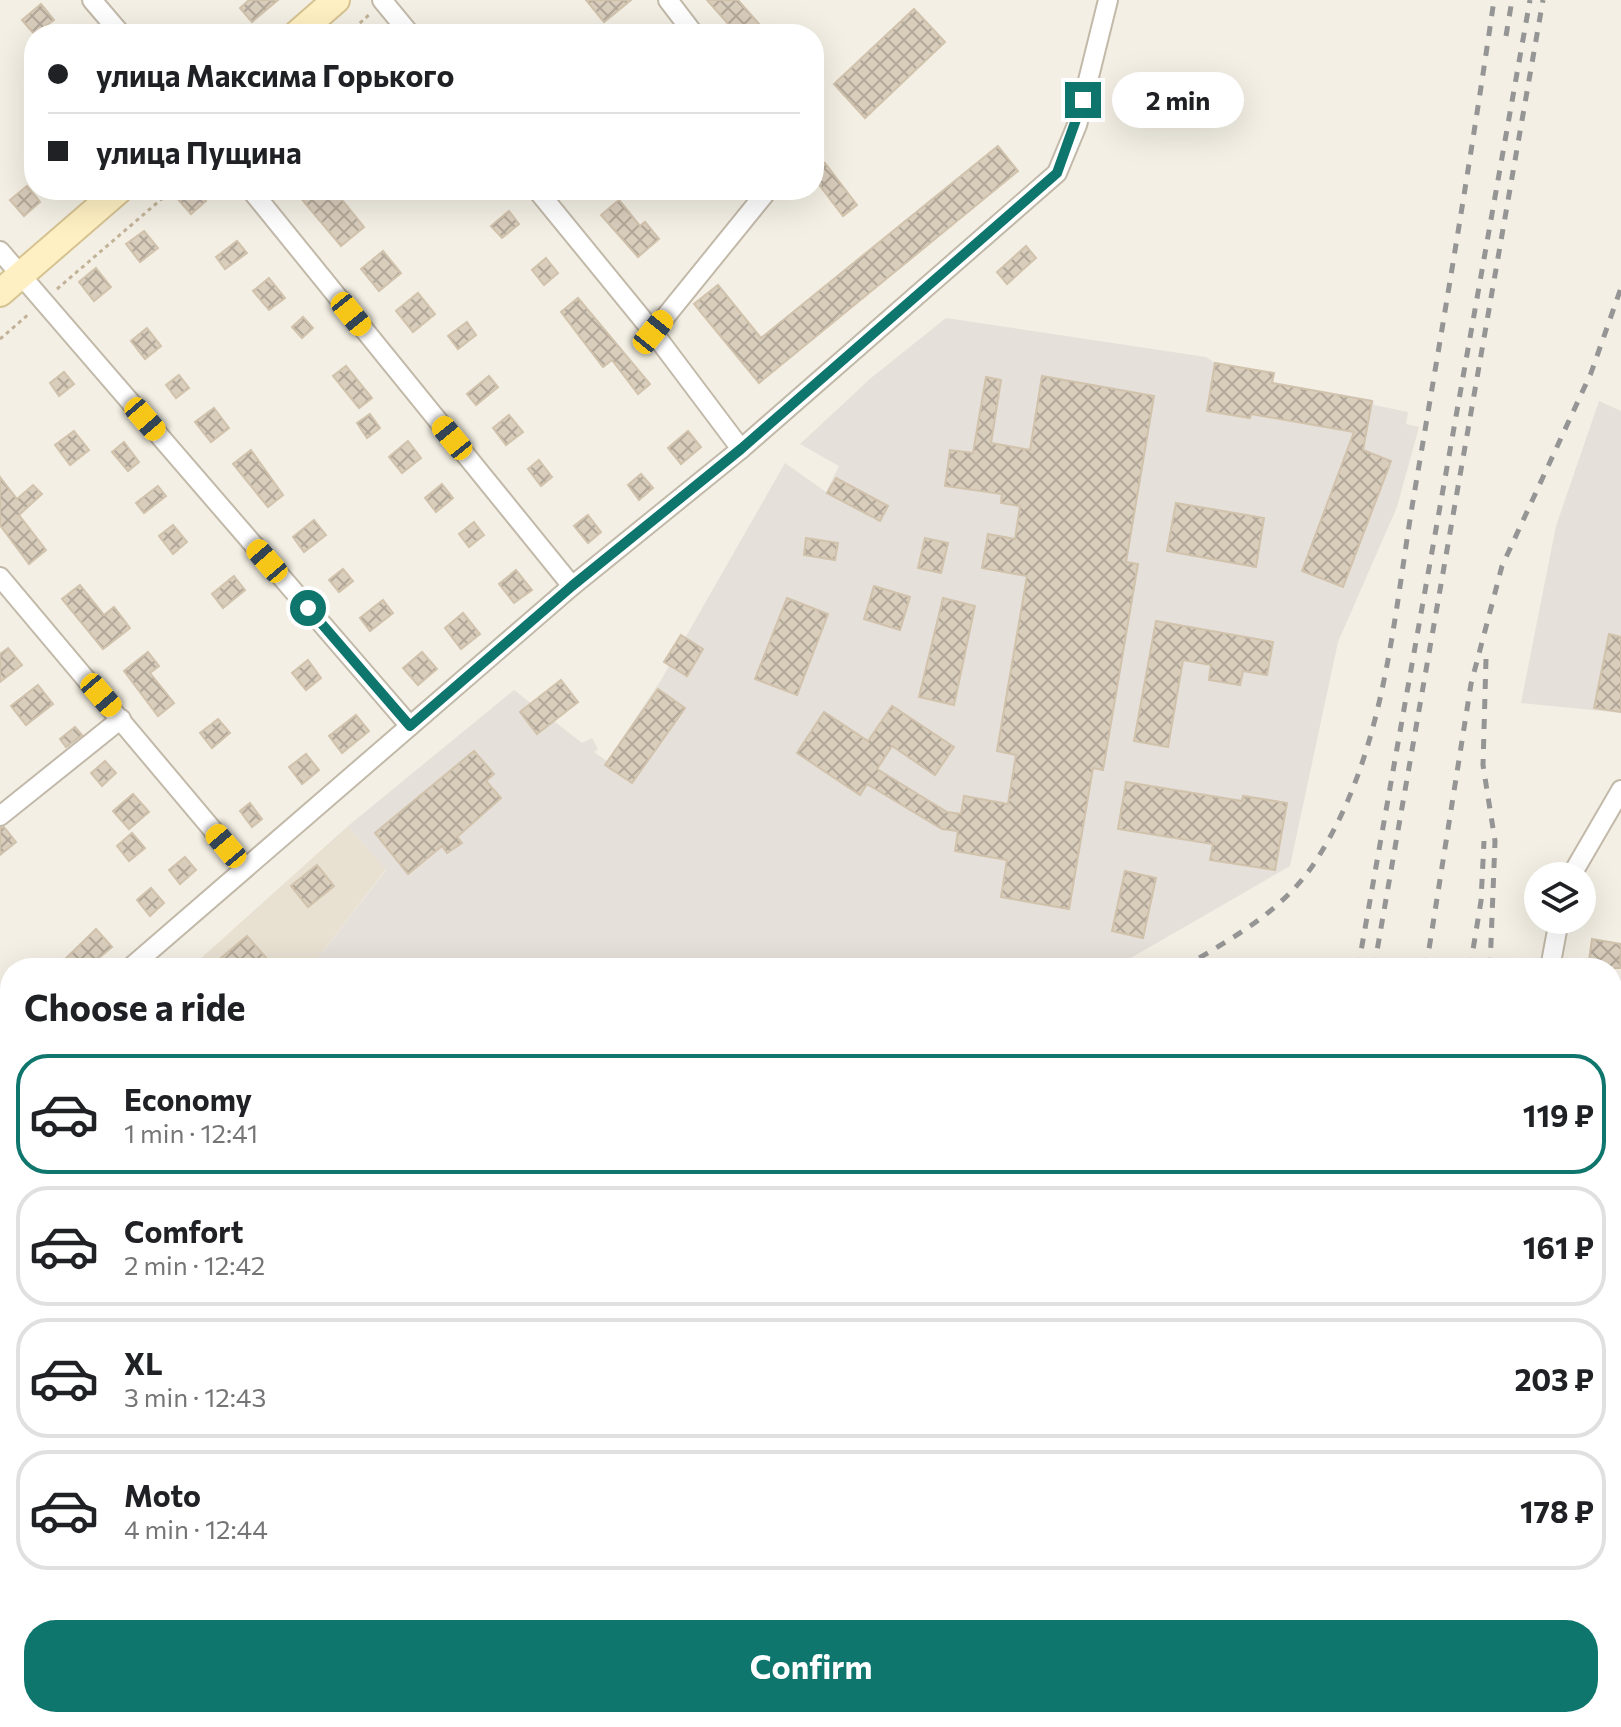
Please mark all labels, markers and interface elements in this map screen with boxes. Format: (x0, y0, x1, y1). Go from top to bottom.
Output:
text: улица Максима Горького (96, 56, 454, 93)
callout: 2 min (1111, 72, 1243, 128)
route end (1065, 82, 1101, 118)
text: 2 min (1146, 84, 1210, 115)
text: улица Пущина (96, 133, 302, 170)
car (327, 288, 375, 340)
car (629, 306, 677, 358)
car (120, 393, 170, 445)
car (428, 412, 476, 464)
car (242, 535, 292, 587)
route start (290, 590, 326, 626)
car (76, 669, 126, 721)
car (201, 820, 251, 872)
map controls (1524, 862, 1596, 934)
button: layers (1524, 862, 1596, 934)
text: Choose a ride (24, 984, 245, 1028)
icon: car (28, 1078, 100, 1150)
text: Economy (124, 1080, 252, 1117)
text: 119 ₽ (1523, 1096, 1594, 1133)
text: 1 min · 12:41 (124, 1117, 258, 1148)
icon: car (28, 1210, 100, 1282)
text: Comfort (124, 1212, 243, 1249)
text: 161 ₽ (1523, 1228, 1594, 1265)
text: 2 min · 12:42 (124, 1249, 265, 1280)
icon: car (28, 1342, 100, 1414)
text: XL (124, 1344, 163, 1381)
text: 203 ₽ (1514, 1360, 1594, 1397)
text: 3 min · 12:43 (124, 1381, 266, 1412)
icon: car (28, 1474, 100, 1546)
text: Moto (124, 1476, 201, 1513)
text: 178 ₽ (1520, 1492, 1594, 1529)
text: 4 min · 12:44 (124, 1513, 268, 1544)
button: Confirm (24, 1620, 1598, 1712)

